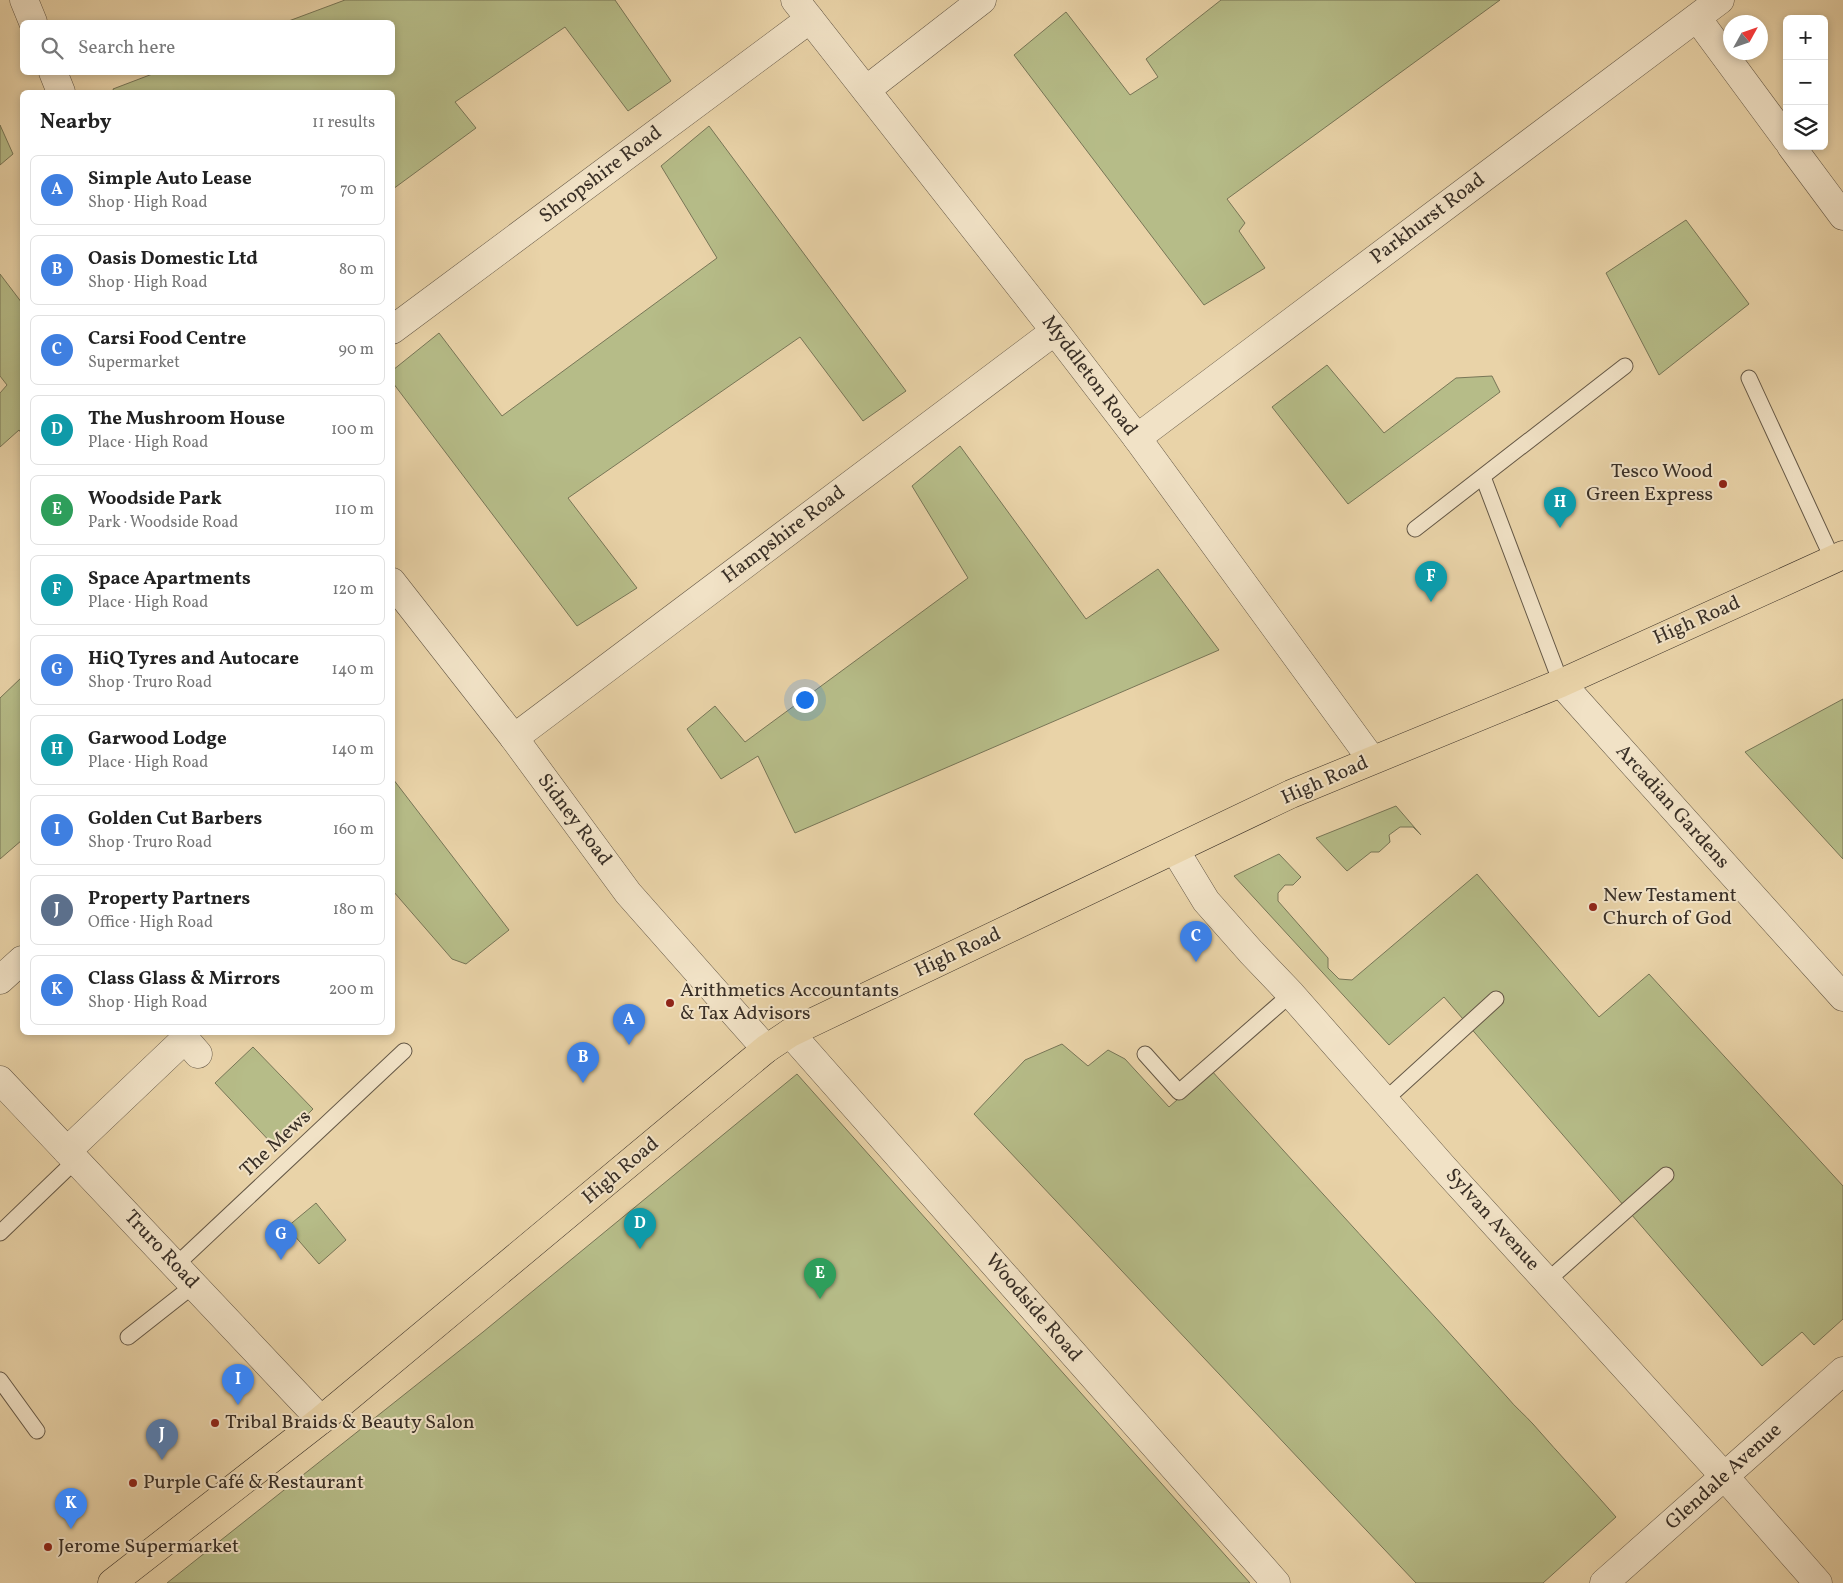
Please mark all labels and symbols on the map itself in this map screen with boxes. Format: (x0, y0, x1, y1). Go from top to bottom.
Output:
north arrow (1723, 15, 1768, 60)
street label: Shropshire Road (534, 120, 668, 230)
street label: Parkhurst Road (1365, 167, 1491, 271)
street label: Myddleton Road (1034, 310, 1144, 442)
place label: Tesco Wood Green Express (1586, 458, 1713, 509)
marker: Tesco Wood Green Express (1717, 478, 1729, 490)
street label: Hampshire Road (717, 479, 851, 591)
pin: H (1544, 487, 1576, 528)
pin: F (1415, 561, 1447, 602)
street label: High Road (1649, 589, 1745, 653)
your location (792, 687, 818, 713)
street label: Arcadian Gardens (1608, 739, 1736, 875)
street label: High Road (1277, 749, 1373, 813)
street label: Sidney Road (530, 768, 618, 872)
place label: New Testament Church of God (1603, 882, 1737, 933)
marker: New Testament Church of God (1587, 901, 1599, 913)
street label: High Road (910, 921, 1006, 985)
pin: C (1180, 921, 1212, 962)
place label: Arithmetics Accountants & Tax Advisors (680, 977, 899, 1028)
marker: Arithmetics Accountants & Tax Advisors (664, 997, 676, 1009)
pin: A (613, 1004, 645, 1045)
pin: B (567, 1042, 599, 1083)
street label: The Mews (234, 1104, 318, 1184)
street label: High Road (577, 1131, 665, 1211)
street label: Sylvan Avenue (1438, 1162, 1546, 1278)
street label: Truro Road (117, 1204, 205, 1296)
pin: D (624, 1208, 656, 1249)
pin: G (265, 1219, 297, 1260)
street label: Woodside Road (978, 1248, 1088, 1368)
pin: E (804, 1258, 836, 1299)
pin: I (222, 1364, 254, 1405)
place label: Tribal Braids & Beauty Salon (225, 1409, 475, 1437)
marker: Tribal Braids & Beauty Salon (209, 1417, 221, 1429)
street label: Glendale Avenue (1660, 1417, 1788, 1537)
pin: J (146, 1419, 178, 1460)
place label: Purple Café & Restaurant (143, 1469, 364, 1497)
marker: Purple Café & Restaurant (127, 1477, 139, 1489)
pin: K (55, 1488, 87, 1529)
place label: Jerome Supermarket (58, 1533, 239, 1561)
marker: Jerome Supermarket (42, 1541, 54, 1553)

